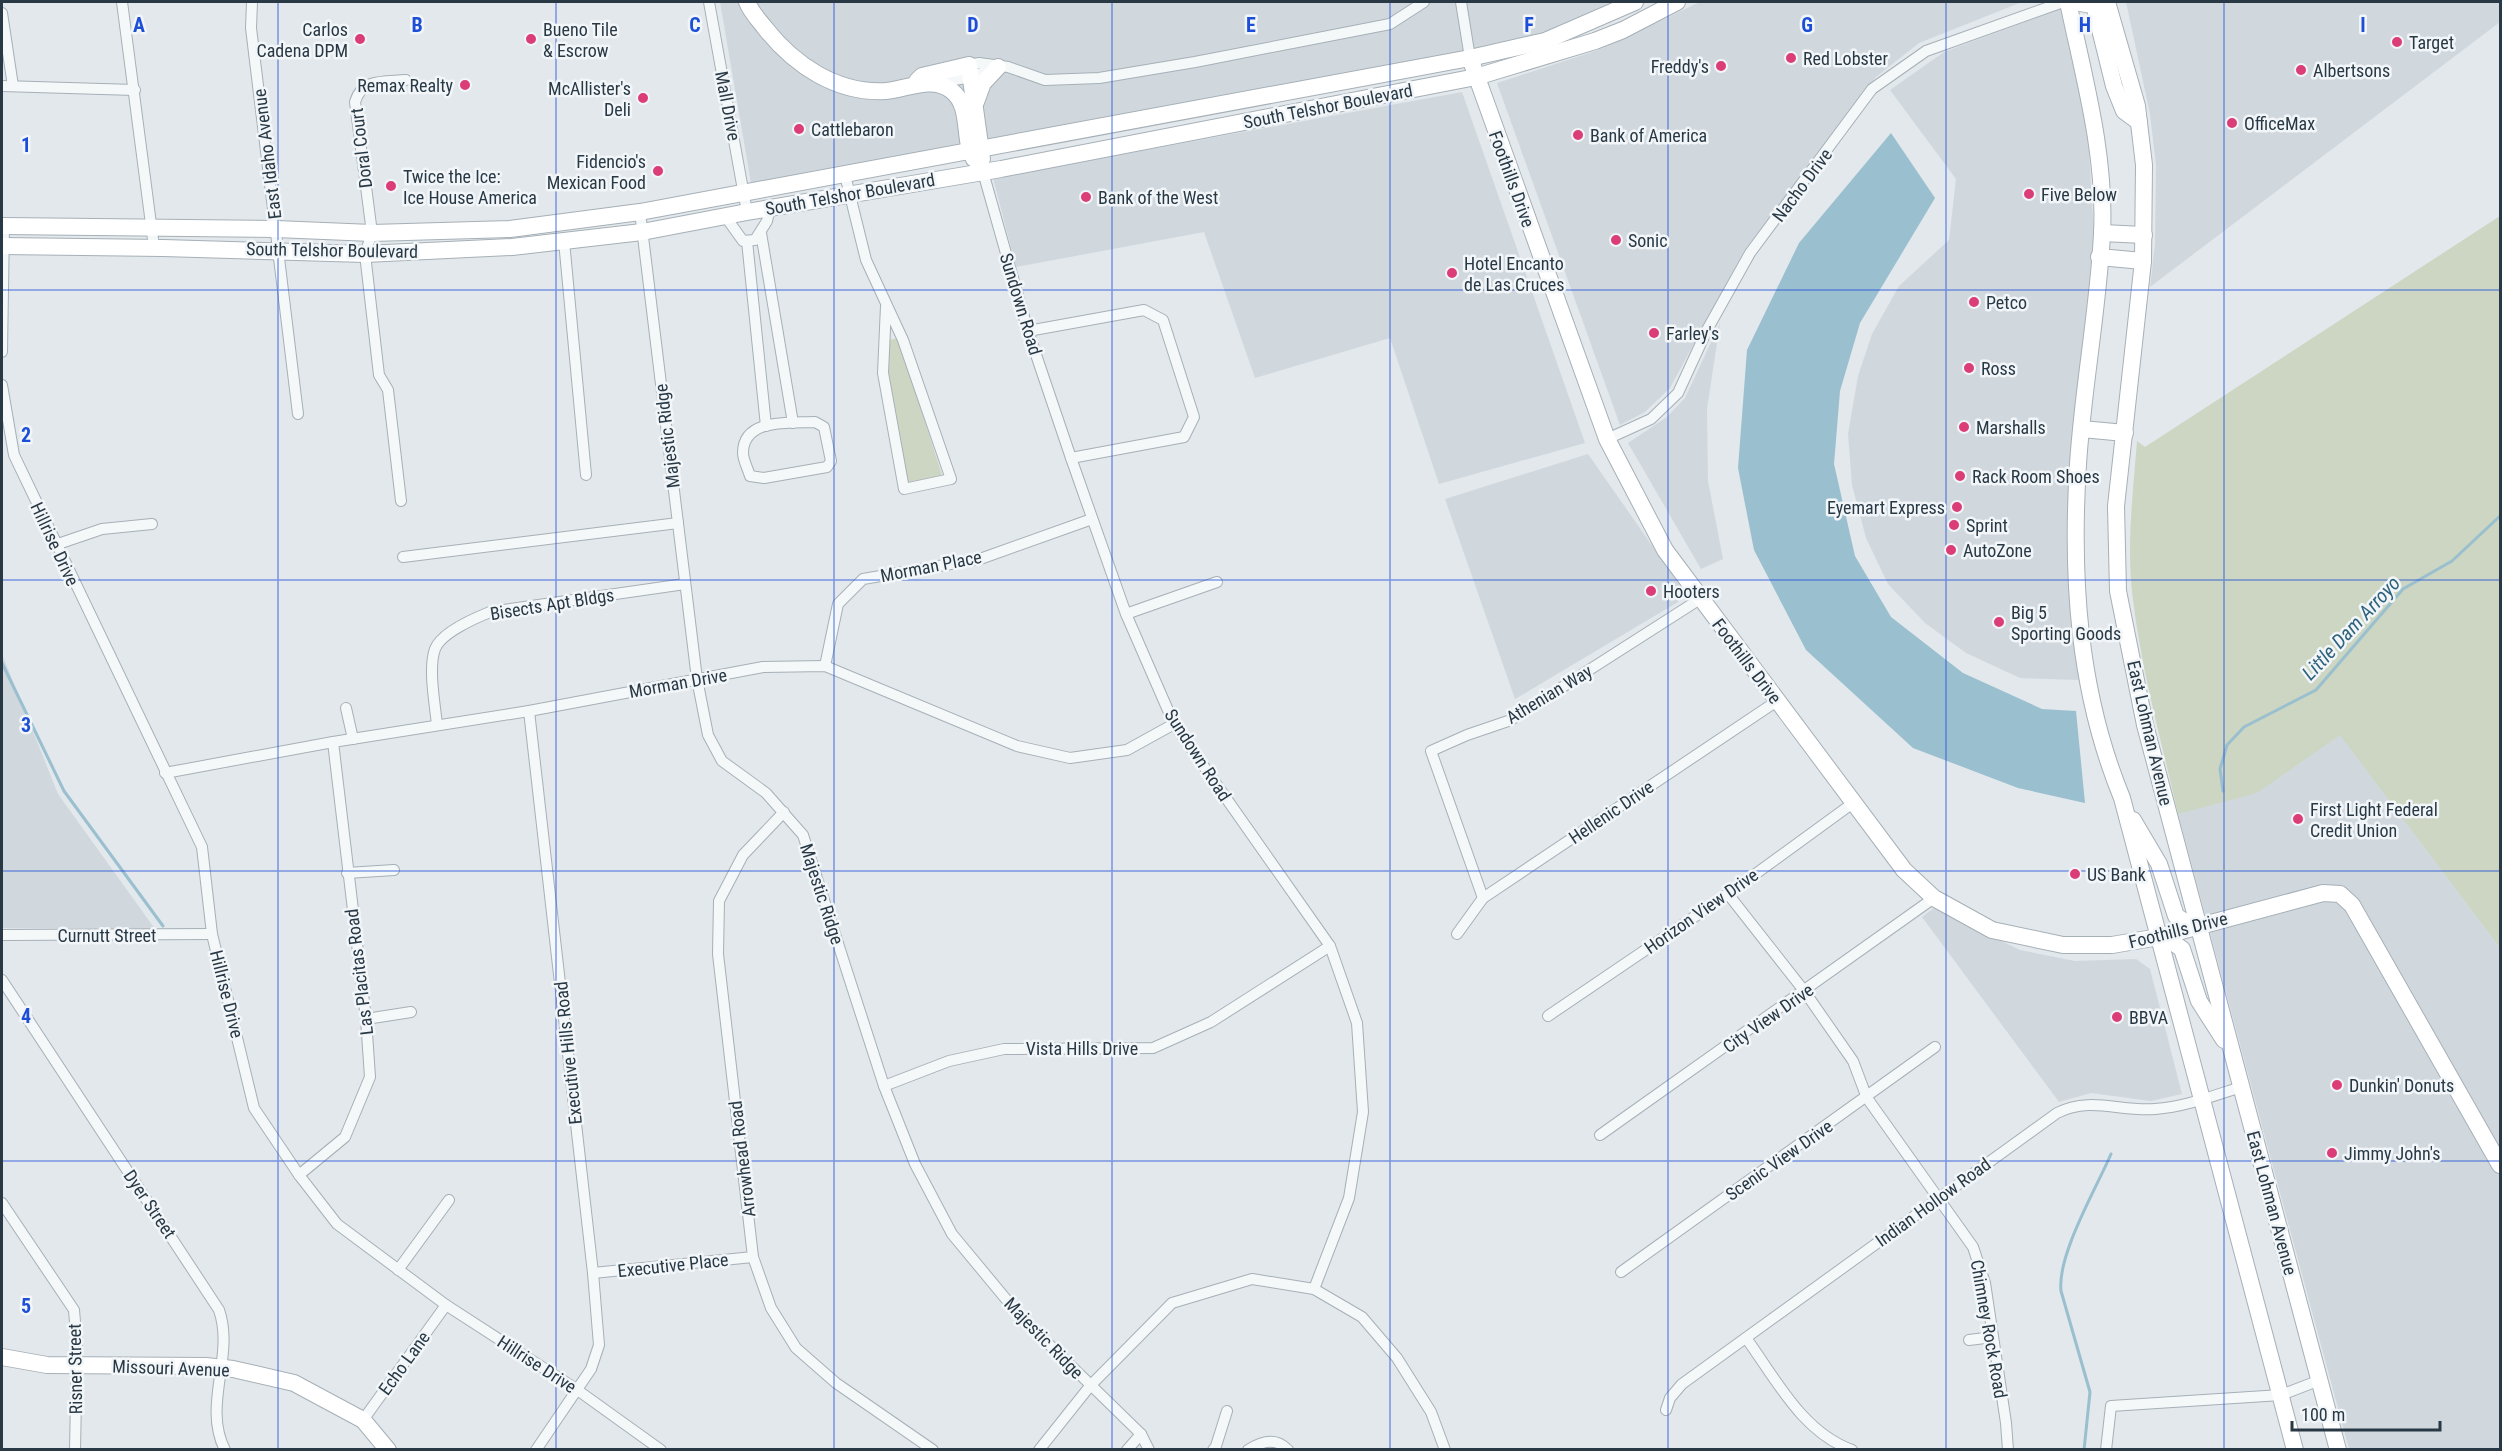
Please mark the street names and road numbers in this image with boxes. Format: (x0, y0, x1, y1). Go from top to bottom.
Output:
street label: Mall Drive (711, 69, 745, 143)
street label: South Telshor Boulevard (1242, 79, 1414, 133)
street label: East Idaho Avenue (249, 88, 285, 220)
street label: Doral Court (346, 107, 376, 189)
street label: Foothills Drive (1485, 128, 1539, 230)
street label: Nacho Drive (1768, 144, 1836, 226)
street label: South Telshor Boulevard (764, 169, 936, 219)
street label: South Telshor Boulevard (246, 238, 418, 262)
street label: Sundown Road (996, 251, 1046, 357)
street label: Majestic Ridge (650, 383, 684, 489)
street label: Hillrise Drive (26, 499, 84, 589)
street label: Morman Place (879, 546, 983, 586)
street label: Bisects Apt Bldgs (488, 584, 616, 624)
street label: Foothills Drive (1708, 614, 1786, 708)
street label: East Lohman Avenue (2123, 658, 2177, 808)
street label: Athenian Way (1502, 660, 1596, 728)
street label: Morman Drive (627, 664, 729, 702)
street label: Sundown Road (1160, 705, 1236, 805)
street label: Hellenic Drive (1565, 776, 1657, 848)
street label: Majestic Ridge (796, 841, 848, 947)
street label: Horizon View Drive (1640, 864, 1762, 958)
street label: Las Placitas Road (341, 908, 377, 1036)
street label: Foothills Drive (2126, 908, 2230, 952)
street label: Curnutt Street (58, 925, 156, 946)
street label: Hillrise Drive (206, 948, 248, 1040)
street label: City View Drive (1719, 979, 1817, 1057)
street label: Executive Hills Road (550, 980, 586, 1126)
street label: Vista Hills Drive (1026, 1038, 1138, 1059)
street label: Arrowhead Road (724, 1100, 760, 1218)
street label: Scenic View Drive (1721, 1115, 1837, 1205)
street label: East Lohman Avenue (2243, 1129, 2301, 1277)
street label: Indian Hollow Road (1871, 1153, 1995, 1251)
street label: Dyer Street (120, 1166, 180, 1242)
street label: Executive Place (617, 1249, 729, 1281)
street label: Chimney Rock Road (1966, 1258, 2012, 1400)
street label: Majestic Ridge (1000, 1293, 1088, 1383)
street label: Risner Street (64, 1323, 86, 1415)
street label: Echo Lane (374, 1327, 434, 1399)
street label: Hillrise Drive (494, 1331, 580, 1397)
street label: Missouri Avenue (112, 1355, 230, 1381)

